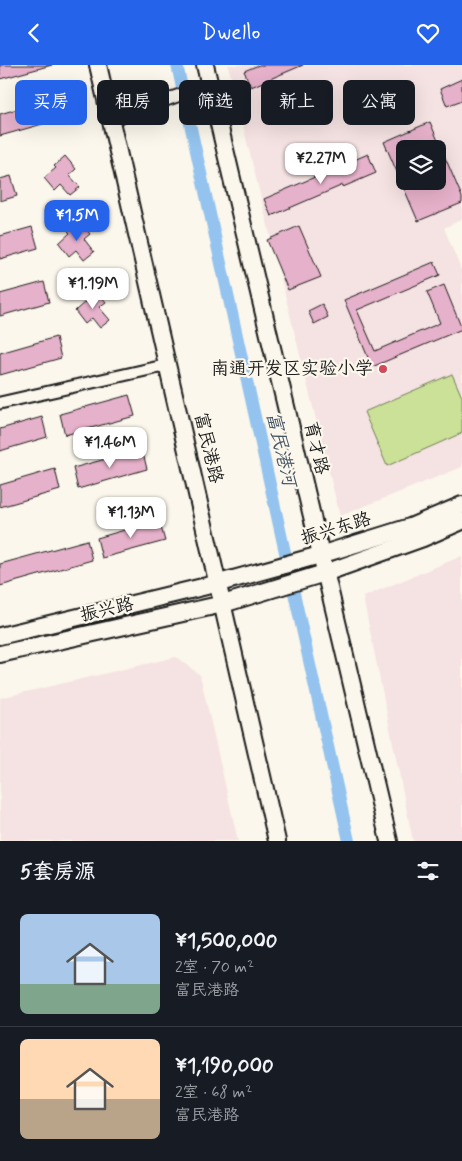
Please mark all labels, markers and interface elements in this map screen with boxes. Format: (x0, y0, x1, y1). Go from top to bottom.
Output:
icon: back (20, 19, 48, 47)
text: Dwello (201, 19, 261, 47)
icon: heart (414, 19, 442, 47)
chip: 买房 (15, 80, 87, 125)
chip: 租房 (97, 80, 169, 125)
chip: 筛选 (179, 80, 251, 125)
chip: 新上 (261, 80, 333, 125)
chip: 公寓 (343, 80, 415, 125)
map controls (396, 140, 446, 190)
button: layers (396, 140, 446, 190)
pin: ¥2.27M (280, 143, 362, 185)
text: ¥2.27M (296, 148, 346, 169)
pin: ¥1.5M (42, 199, 112, 242)
text: ¥1.5M (55, 205, 99, 226)
pin: ¥1.19M (52, 267, 134, 310)
text: ¥1.19M (68, 273, 118, 294)
place label: 南通开发区实验小学 (211, 357, 373, 381)
marker: 南通开发区实验小学 (377, 363, 389, 375)
water label: 富民港河 (260, 409, 302, 492)
street label: 富民港路 (188, 410, 228, 486)
street label: 育才路 (298, 419, 334, 477)
pin: ¥1.46M (69, 427, 151, 469)
text: ¥1.46M (84, 432, 136, 453)
pin: ¥1.13M (90, 497, 172, 539)
text: ¥1.13M (107, 502, 155, 523)
street label: 振兴东路 (298, 507, 374, 551)
street label: 振兴路 (78, 592, 136, 628)
icon: filters (414, 857, 442, 885)
text: 5套房源 (20, 858, 96, 886)
text: ¥1,500,000 (175, 927, 278, 955)
icon: home (60, 934, 120, 994)
text: 2室 · 70 m² (175, 957, 254, 978)
text: 富民港路 (175, 980, 239, 1001)
text: ¥1,190,000 (175, 1052, 274, 1080)
icon: home (60, 1059, 120, 1119)
text: 2室 · 68 m² (175, 1082, 252, 1103)
text: 富民港路 (175, 1105, 239, 1126)

